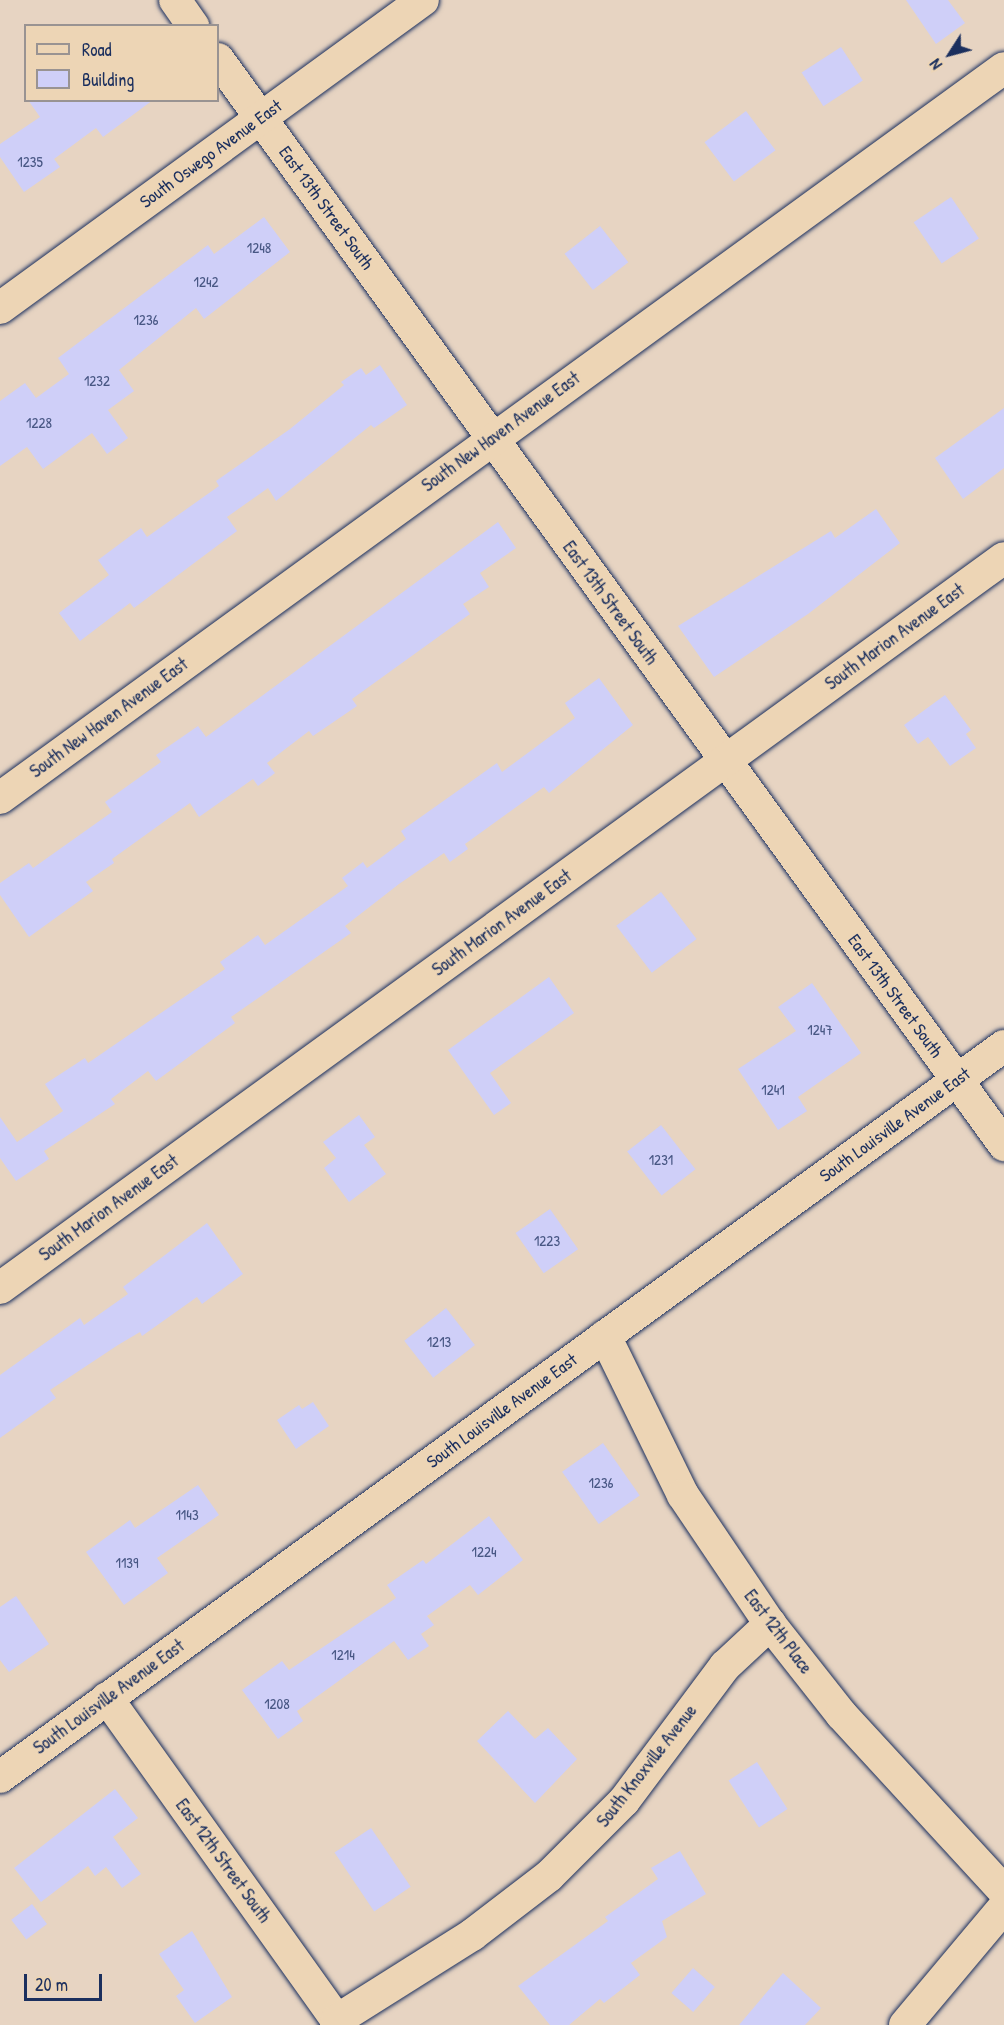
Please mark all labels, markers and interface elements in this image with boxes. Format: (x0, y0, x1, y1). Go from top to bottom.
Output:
legend (24, 24, 219, 102)
north arrow (920, 24, 980, 84)
text: Road (82, 37, 112, 62)
text: N (924, 55, 947, 74)
text: Building (82, 67, 134, 92)
street label: South Oswego Avenue East (136, 95, 286, 213)
street label: East 13th Street South (274, 142, 378, 274)
house number: 1235 (17, 153, 43, 171)
house number: 1248 (247, 239, 271, 257)
house number: 1242 (193, 273, 219, 291)
house number: 1236 (133, 311, 159, 329)
street label: South New Haven Avenue East (418, 367, 584, 497)
house number: 1232 (84, 372, 110, 390)
house number: 1228 (26, 414, 52, 432)
street label: East 13th Street South (558, 537, 662, 669)
street label: South Marion Avenue East (821, 579, 969, 695)
street label: South New Haven Avenue East (26, 653, 192, 783)
street label: South Marion Avenue East (428, 865, 576, 981)
street label: East 13th Street South (843, 930, 947, 1062)
house number: 1247 (807, 1021, 833, 1039)
street label: South Louisville Avenue East (815, 1063, 975, 1187)
house number: 1241 (761, 1081, 785, 1099)
street label: South Marion Avenue East (35, 1150, 183, 1266)
house number: 1231 (649, 1151, 673, 1169)
house number: 1223 (534, 1232, 560, 1250)
house number: 1213 (427, 1333, 451, 1351)
street label: South Louisville Avenue East (422, 1349, 582, 1473)
house number: 1236 (588, 1474, 614, 1492)
house number: 1143 (175, 1506, 199, 1524)
house number: 1224 (471, 1543, 497, 1561)
house number: 1139 (115, 1554, 139, 1572)
street label: East 12th Place (739, 1586, 817, 1678)
street label: South Louisville Avenue East (29, 1635, 189, 1759)
house number: 1214 (331, 1646, 355, 1664)
house number: 1208 (264, 1695, 290, 1713)
street label: South Knoxville Avenue (592, 1700, 702, 1832)
street label: East 12th Street South (171, 1795, 275, 1927)
scale bar (27, 1962, 105, 2000)
text: 20 m (35, 1972, 68, 1997)

